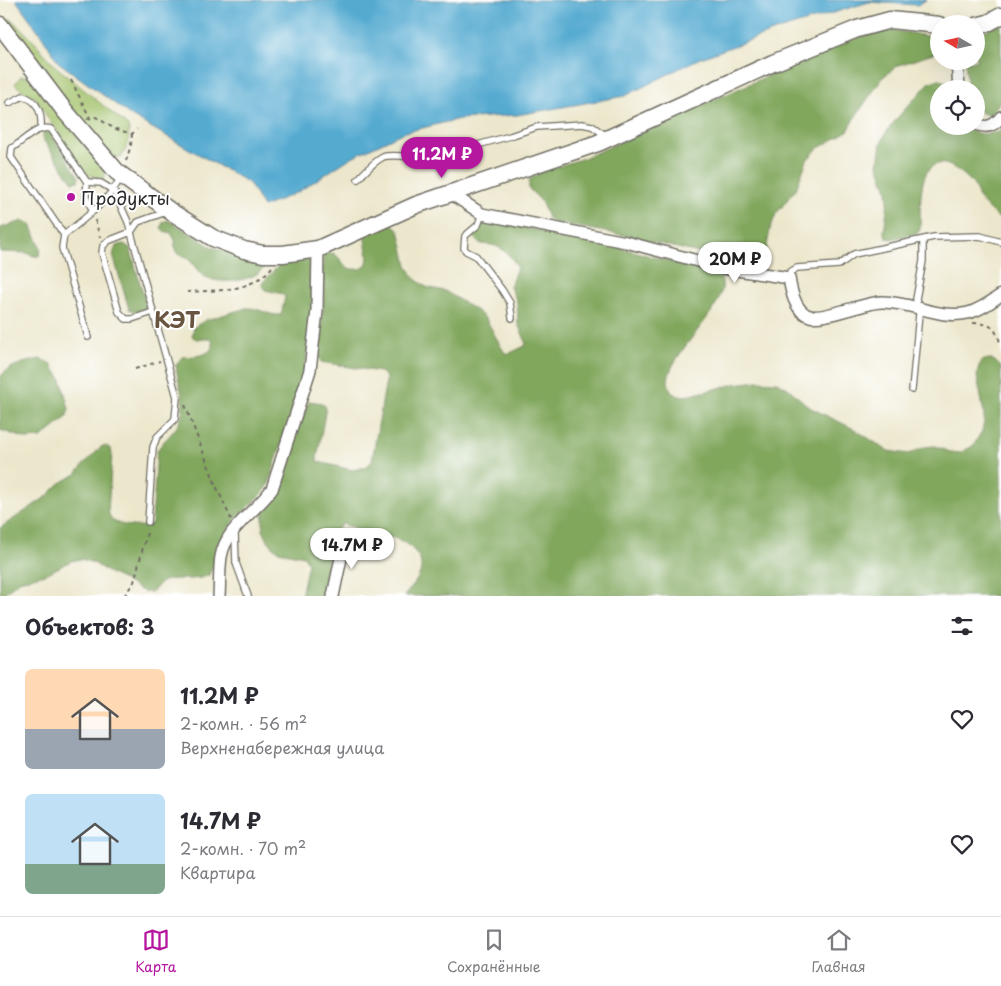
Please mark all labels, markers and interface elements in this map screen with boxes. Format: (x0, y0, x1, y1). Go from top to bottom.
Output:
north arrow (930, 15, 985, 70)
map controls (930, 15, 985, 135)
button: locate (930, 80, 985, 135)
pin: 11.2M ₽ (396, 136, 488, 179)
text: 11.2M ₽ (412, 141, 472, 165)
place label: Продукты (81, 184, 170, 211)
marker: Продукты (65, 191, 77, 203)
pin: 20M ₽ (700, 242, 770, 284)
text: 20M ₽ (709, 246, 761, 270)
district label: КЭТ (154, 302, 200, 335)
pin: 14.7M ₽ (306, 528, 398, 570)
text: 14.7M ₽ (321, 532, 383, 556)
text: Объектов: 3 (25, 610, 155, 642)
icon: filters (948, 612, 976, 640)
text: 11.2M ₽ (180, 679, 259, 711)
icon: home (65, 689, 125, 749)
icon: heart (948, 705, 976, 733)
text: 2-комн. · 56 m² (180, 711, 307, 735)
text: Верхненабережная улица (180, 735, 384, 759)
text: 14.7M ₽ (180, 804, 261, 836)
icon: home (65, 814, 125, 874)
icon: heart (948, 830, 976, 858)
text: 2-комн. · 70 m² (180, 836, 306, 860)
text: Квартира (180, 860, 255, 884)
tab: Карта (135, 926, 176, 977)
tab: Сохранённые (447, 926, 541, 977)
tab: Главная (811, 926, 866, 977)

